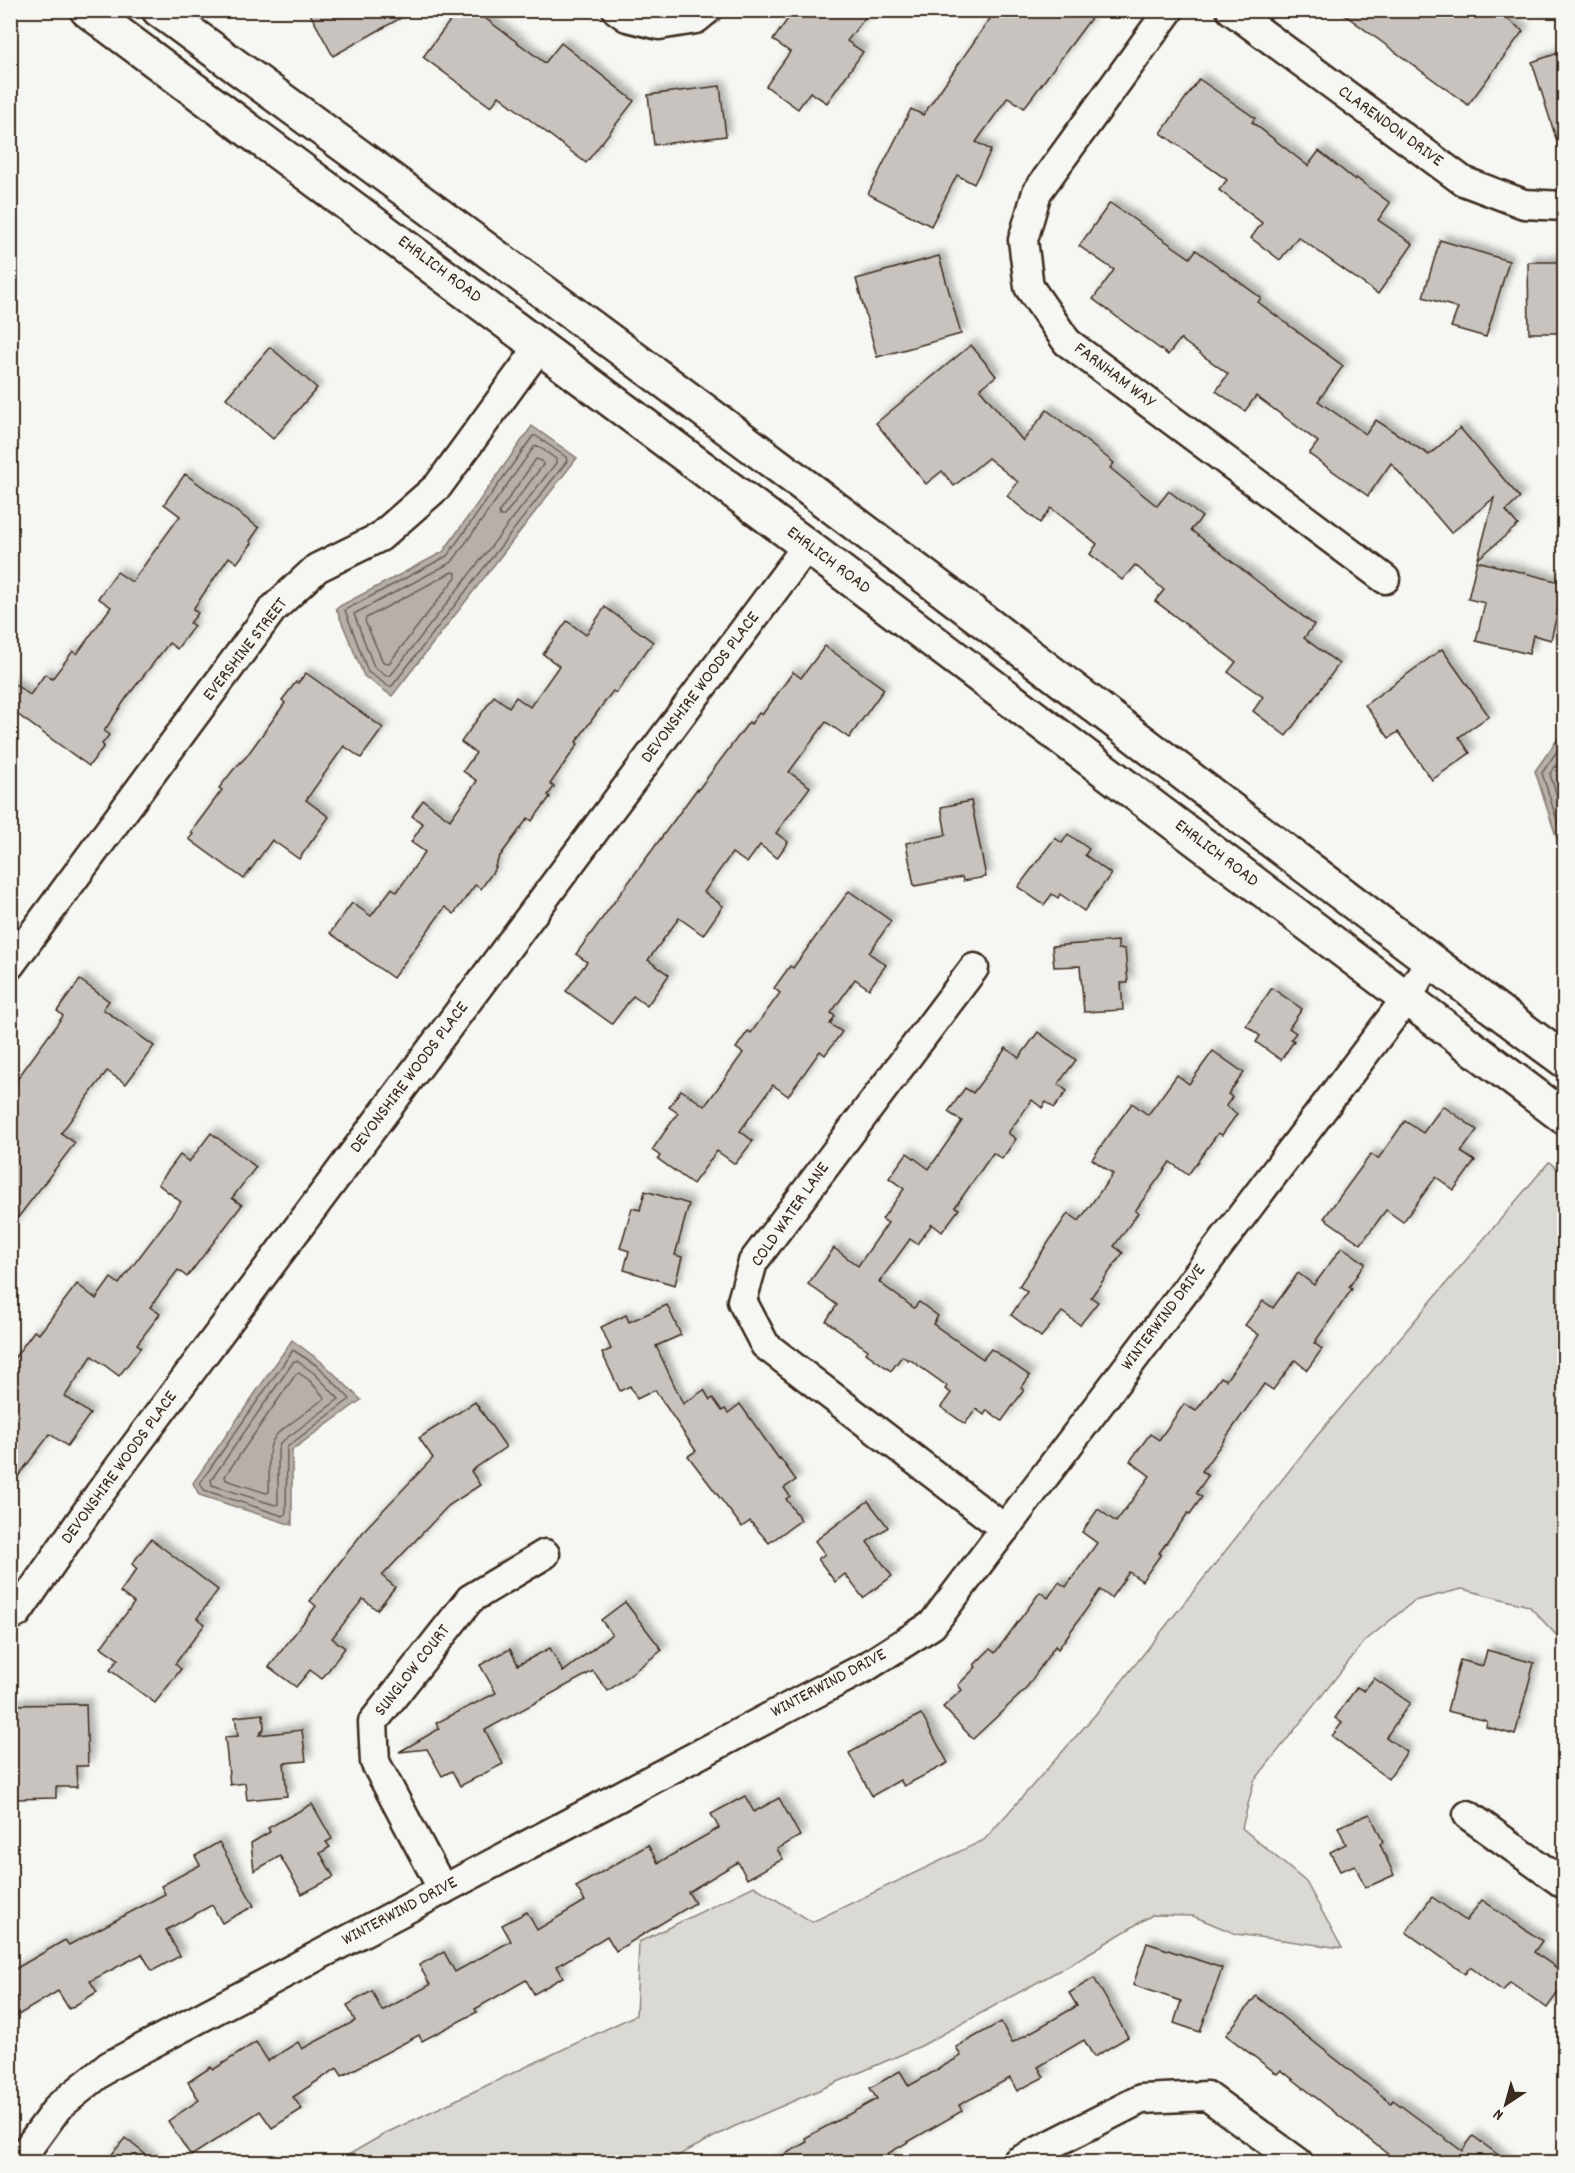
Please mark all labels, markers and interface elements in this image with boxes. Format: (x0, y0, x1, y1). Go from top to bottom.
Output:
street label: CLARENDON DRIVE (1332, 80, 1448, 174)
street label: EHRLICH ROAD (392, 230, 486, 310)
street label: FARNHAM WAY (1068, 337, 1161, 416)
street label: EHRLICH ROAD (781, 521, 875, 601)
street label: EVERSHINE STREET (198, 593, 294, 707)
street label: DEVONSHIRE WOODS PLACE (636, 607, 766, 769)
street label: EHRLICH ROAD (1169, 814, 1263, 894)
street label: DEVONSHIRE WOODS PLACE (345, 997, 475, 1159)
street label: COLD WATER LANE (746, 1158, 836, 1272)
street label: WINTERWIND DRIVE (1116, 1260, 1212, 1376)
street label: DEVONSHIRE WOODS PLACE (56, 1386, 184, 1550)
street label: SUNGLOW COURT (369, 1620, 457, 1722)
street label: WINTERWIND DRIVE (767, 1643, 891, 1725)
street label: WINTERWIND DRIVE (338, 1871, 462, 1953)
north arrow (1476, 2074, 1536, 2134)
text: N (1489, 2102, 1509, 2126)

